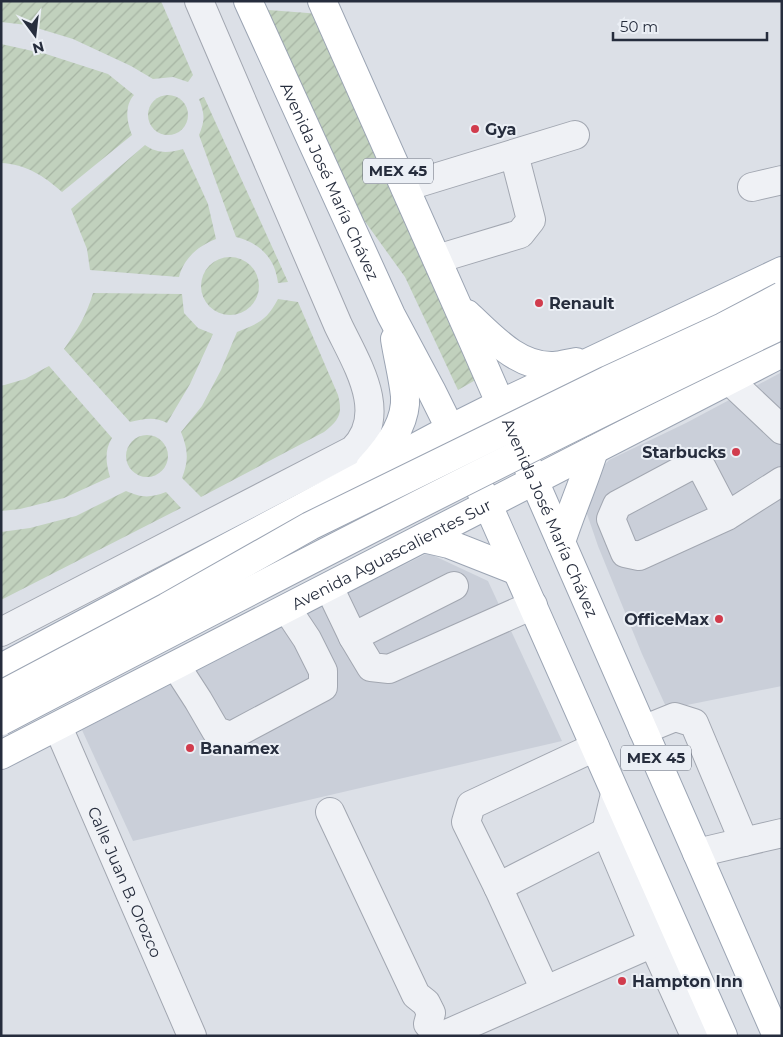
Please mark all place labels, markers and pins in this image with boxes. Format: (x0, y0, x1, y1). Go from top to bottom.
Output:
place label: Gya (485, 120, 516, 139)
marker: Gya (469, 123, 481, 135)
place label: Renault (549, 294, 615, 313)
marker: Renault (533, 297, 545, 309)
place label: Starbucks (642, 443, 726, 462)
marker: Starbucks (730, 446, 742, 458)
place label: OfficeMax (624, 610, 709, 629)
marker: OfficeMax (713, 613, 725, 625)
place label: Banamex (200, 739, 280, 758)
marker: Banamex (184, 742, 196, 754)
place label: Hampton Inn (632, 972, 743, 991)
marker: Hampton Inn (616, 975, 628, 987)

